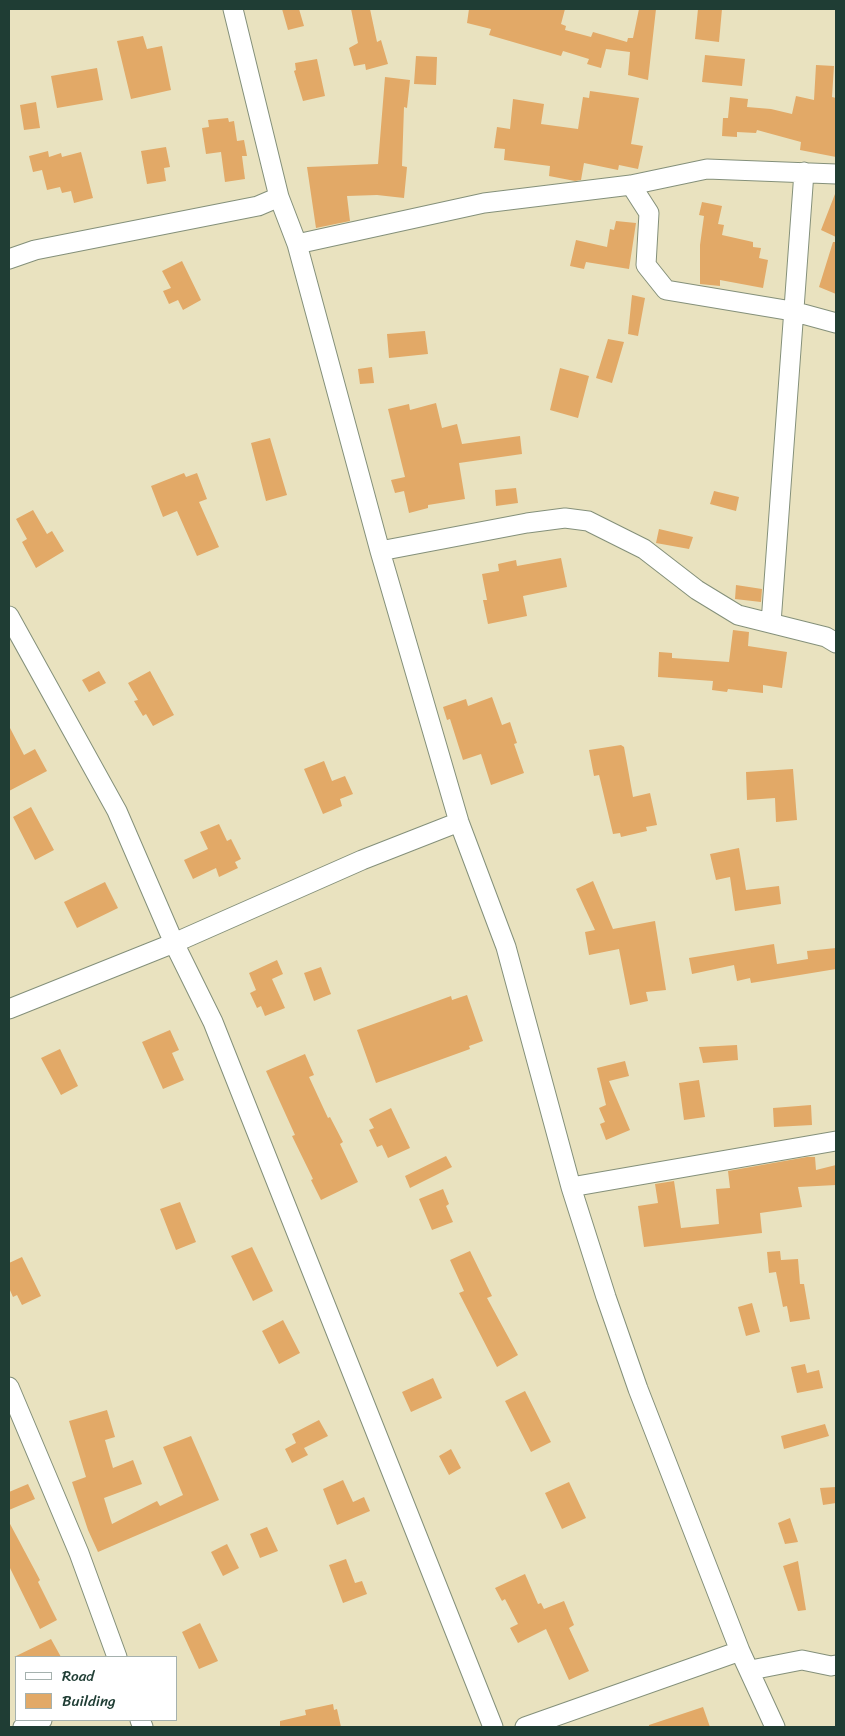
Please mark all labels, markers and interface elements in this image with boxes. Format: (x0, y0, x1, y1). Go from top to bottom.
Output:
legend (15, 1656, 178, 1721)
text: Road (62, 1663, 94, 1689)
text: Building (62, 1688, 116, 1714)

